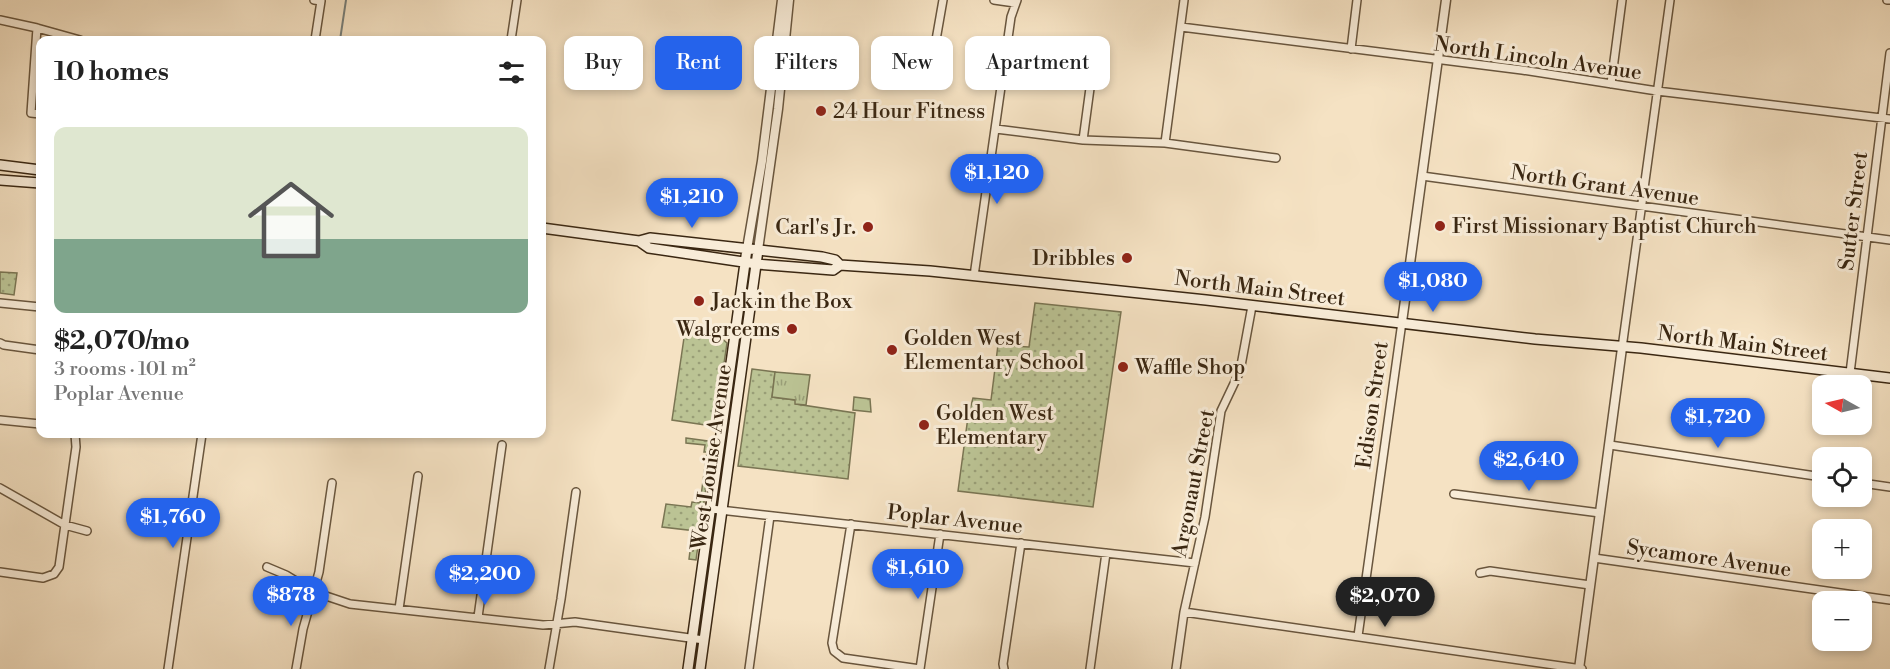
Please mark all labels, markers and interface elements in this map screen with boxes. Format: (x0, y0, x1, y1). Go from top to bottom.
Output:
street label: North Lincoln Avenue (1432, 32, 1643, 86)
chip: Buy (564, 36, 643, 90)
chip: Rent (655, 36, 742, 90)
chip: Filters (754, 36, 859, 90)
chip: New (871, 36, 953, 90)
chip: Apartment (965, 36, 1110, 90)
text: 10 homes (54, 56, 169, 88)
icon: filters (495, 56, 528, 89)
place label: 24 Hour Fitness (833, 99, 985, 125)
marker: 24 Hour Fitness (814, 104, 828, 118)
street label: Sutter Street (1834, 150, 1874, 272)
pin: $1,120 (948, 154, 1046, 205)
street label: North Grant Avenue (1509, 160, 1701, 212)
text: $1,120 (964, 161, 1030, 186)
icon: home (237, 166, 345, 274)
pin: $1,210 (643, 178, 741, 229)
text: $1,210 (660, 185, 724, 210)
place label: First Missionary Baptist Church (1452, 214, 1757, 240)
place label: Carl's Jr. (775, 215, 856, 241)
marker: First Missionary Baptist Church (1433, 219, 1447, 233)
marker: Carl's Jr. (861, 220, 875, 234)
place label: Dribbles (1032, 246, 1115, 272)
marker: Dribbles (1120, 251, 1134, 265)
pin: $1,080 (1384, 262, 1482, 313)
street label: North Main Street (1173, 266, 1347, 312)
text: $1,080 (1398, 269, 1468, 294)
place label: Jack in the Box (710, 289, 852, 315)
marker: Jack in the Box (692, 294, 706, 308)
place label: Walgreems (675, 317, 780, 343)
street label: North Main Street (1656, 321, 1830, 367)
marker: Walgreems (785, 322, 799, 336)
text: $2,070/mo (54, 325, 190, 357)
place label: Golden West Elementary School (904, 326, 1084, 376)
street label: Edison Street (1351, 339, 1395, 470)
marker: Golden West Elementary School (885, 343, 899, 357)
place label: Waffle Shop (1134, 355, 1245, 381)
text: 3 rooms · 101 m² (54, 357, 196, 382)
marker: Waffle Shop (1116, 360, 1130, 374)
street label: West Louise Avenue (686, 363, 738, 553)
north arrow (1812, 375, 1872, 435)
map controls (1812, 375, 1872, 651)
text: Poplar Avenue (54, 382, 184, 407)
pin: $1,720 (1669, 398, 1767, 449)
place label: Golden West Elementary (936, 401, 1055, 451)
text: $1,720 (1685, 405, 1751, 430)
street label: Argonaut Street (1167, 407, 1221, 560)
marker: Golden West Elementary (917, 418, 931, 432)
pin: $2,640 (1480, 441, 1578, 492)
button: locate (1812, 447, 1872, 507)
text: $2,640 (1493, 448, 1565, 473)
pin: $1,760 (124, 498, 222, 549)
street label: Poplar Avenue (886, 500, 1024, 540)
text: $1,760 (140, 505, 206, 530)
button: + (1812, 519, 1872, 579)
street label: Sycamore Avenue (1625, 535, 1793, 583)
pin: $1,610 (869, 549, 967, 600)
pin: $2,200 (436, 555, 534, 606)
text: $1,610 (886, 556, 950, 581)
text: $2,200 (449, 562, 521, 587)
pin: $878 (255, 576, 327, 627)
pin: $2,070 (1336, 577, 1434, 628)
text: $878 (267, 583, 315, 608)
text: $2,070 (1350, 584, 1420, 609)
button: − (1812, 591, 1872, 651)

